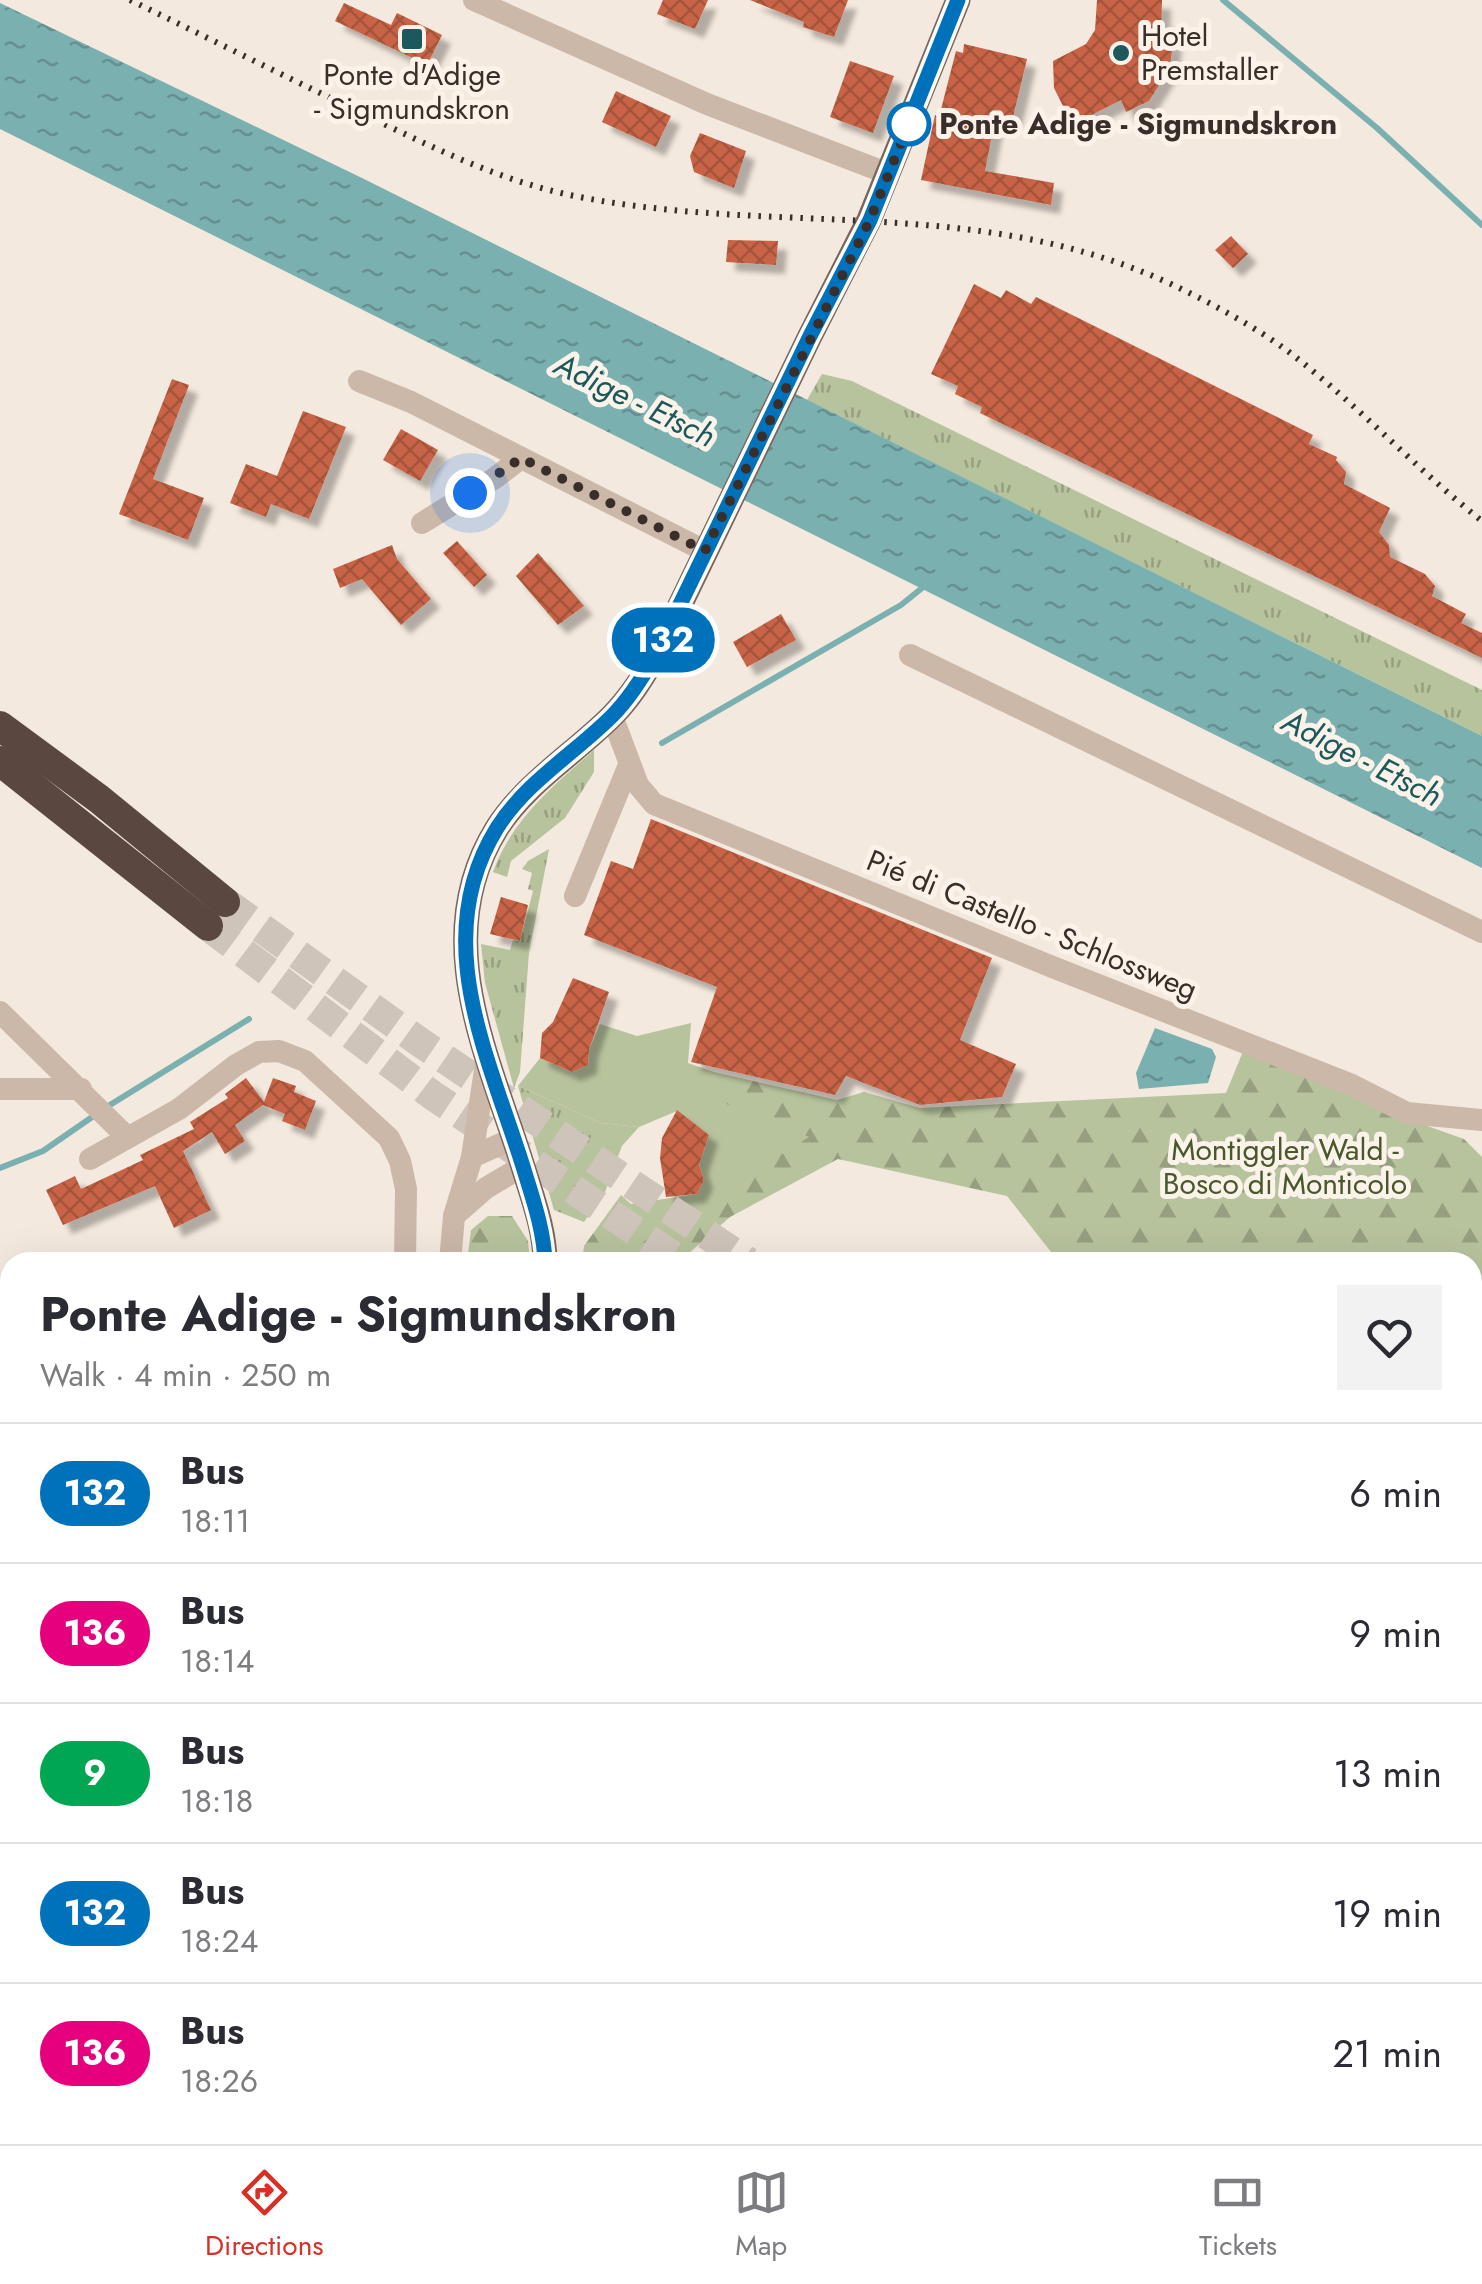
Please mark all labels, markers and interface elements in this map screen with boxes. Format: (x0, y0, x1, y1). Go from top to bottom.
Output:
place label: Hotel Premstaller (1141, 14, 1279, 91)
marker: Ponte d'Adige - Sigmundskron (399, 26, 425, 52)
marker: Hotel Premstaller (1110, 42, 1132, 64)
place label: Ponte d'Adige - Sigmundskron (314, 53, 510, 130)
place label: Ponte Adige - Sigmundskron (939, 102, 1337, 145)
marker: Ponte Adige - Sigmundskron (888, 103, 930, 145)
water label: Adige - Etsch (546, 341, 723, 459)
your location (445, 468, 495, 518)
line badge: 132 (606, 608, 720, 672)
text: 132 (632, 615, 694, 665)
water label: Adige - Etsch (1273, 698, 1450, 818)
street label: Pié di Castello - Schlossweg (860, 838, 1204, 1011)
park label: Montiggler Wald - Bosco di Monticolo (1163, 1128, 1407, 1205)
text: Ponte Adige - Sigmundskron (40, 1280, 677, 1349)
button: heart (1337, 1285, 1442, 1390)
text: Walk · 4 min · 250 m (40, 1352, 331, 1398)
text: Bus (180, 1443, 244, 1498)
text: 6 min (1349, 1466, 1442, 1521)
text: 132 (64, 1468, 126, 1518)
text: 18:11 (180, 1498, 250, 1544)
text: Bus (180, 1583, 244, 1638)
text: 9 min (1349, 1606, 1442, 1661)
text: 136 (64, 1608, 126, 1658)
text: 18:14 (180, 1638, 255, 1684)
text: Bus (180, 1723, 244, 1778)
text: 13 min (1333, 1746, 1442, 1801)
text: 9 (83, 1748, 107, 1798)
text: 18:18 (180, 1778, 253, 1824)
text: Bus (180, 1863, 244, 1918)
text: 19 min (1332, 1886, 1442, 1941)
text: 132 (64, 1888, 126, 1938)
text: 18:24 (180, 1918, 258, 1964)
text: Bus (180, 2003, 244, 2058)
text: 21 min (1332, 2026, 1442, 2081)
text: 136 (64, 2028, 126, 2078)
text: 18:26 (180, 2058, 258, 2104)
tab: Directions (205, 2165, 324, 2266)
tab: Map (734, 2165, 789, 2266)
tab: Tickets (1199, 2165, 1277, 2266)

